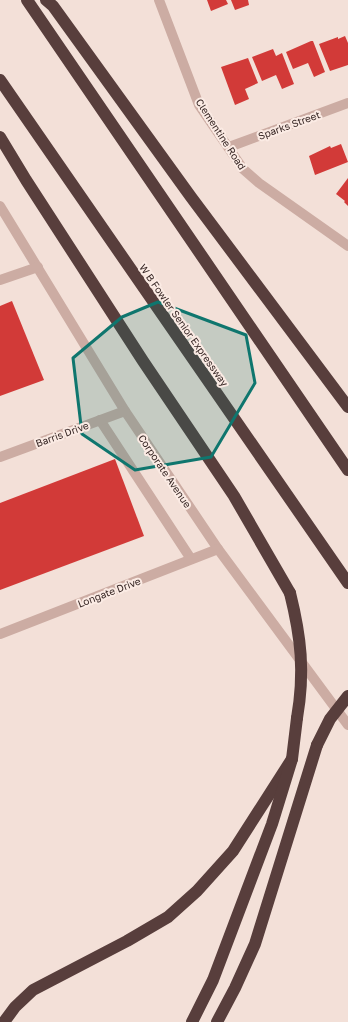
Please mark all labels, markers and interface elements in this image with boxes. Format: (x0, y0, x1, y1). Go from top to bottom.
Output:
street label: Clementine Road (194, 96, 248, 172)
street label: Sparks Street (256, 108, 322, 142)
street label: W B Fowler Senior Expressway (137, 261, 231, 389)
street label: Barris Drive (34, 419, 90, 449)
street label: Corporate Avenue (136, 432, 194, 510)
street label: Longate Drive (76, 574, 142, 610)

